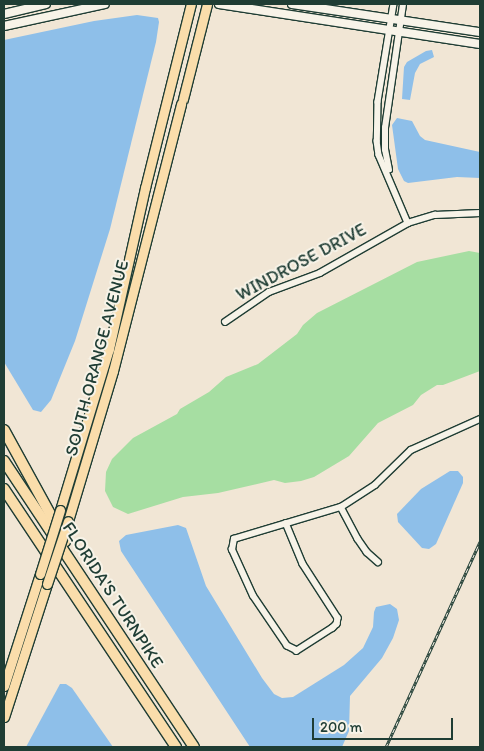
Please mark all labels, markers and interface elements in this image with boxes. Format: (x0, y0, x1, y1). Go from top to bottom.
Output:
street label: WINDROSE DRIVE (232, 219, 370, 305)
street label: SOUTH ORANGE AVENUE (61, 258, 133, 458)
street label: FLORIDA'S TURNPIKE (58, 518, 168, 672)
scale bar (314, 708, 455, 740)
text: 200 m (320, 718, 362, 736)

